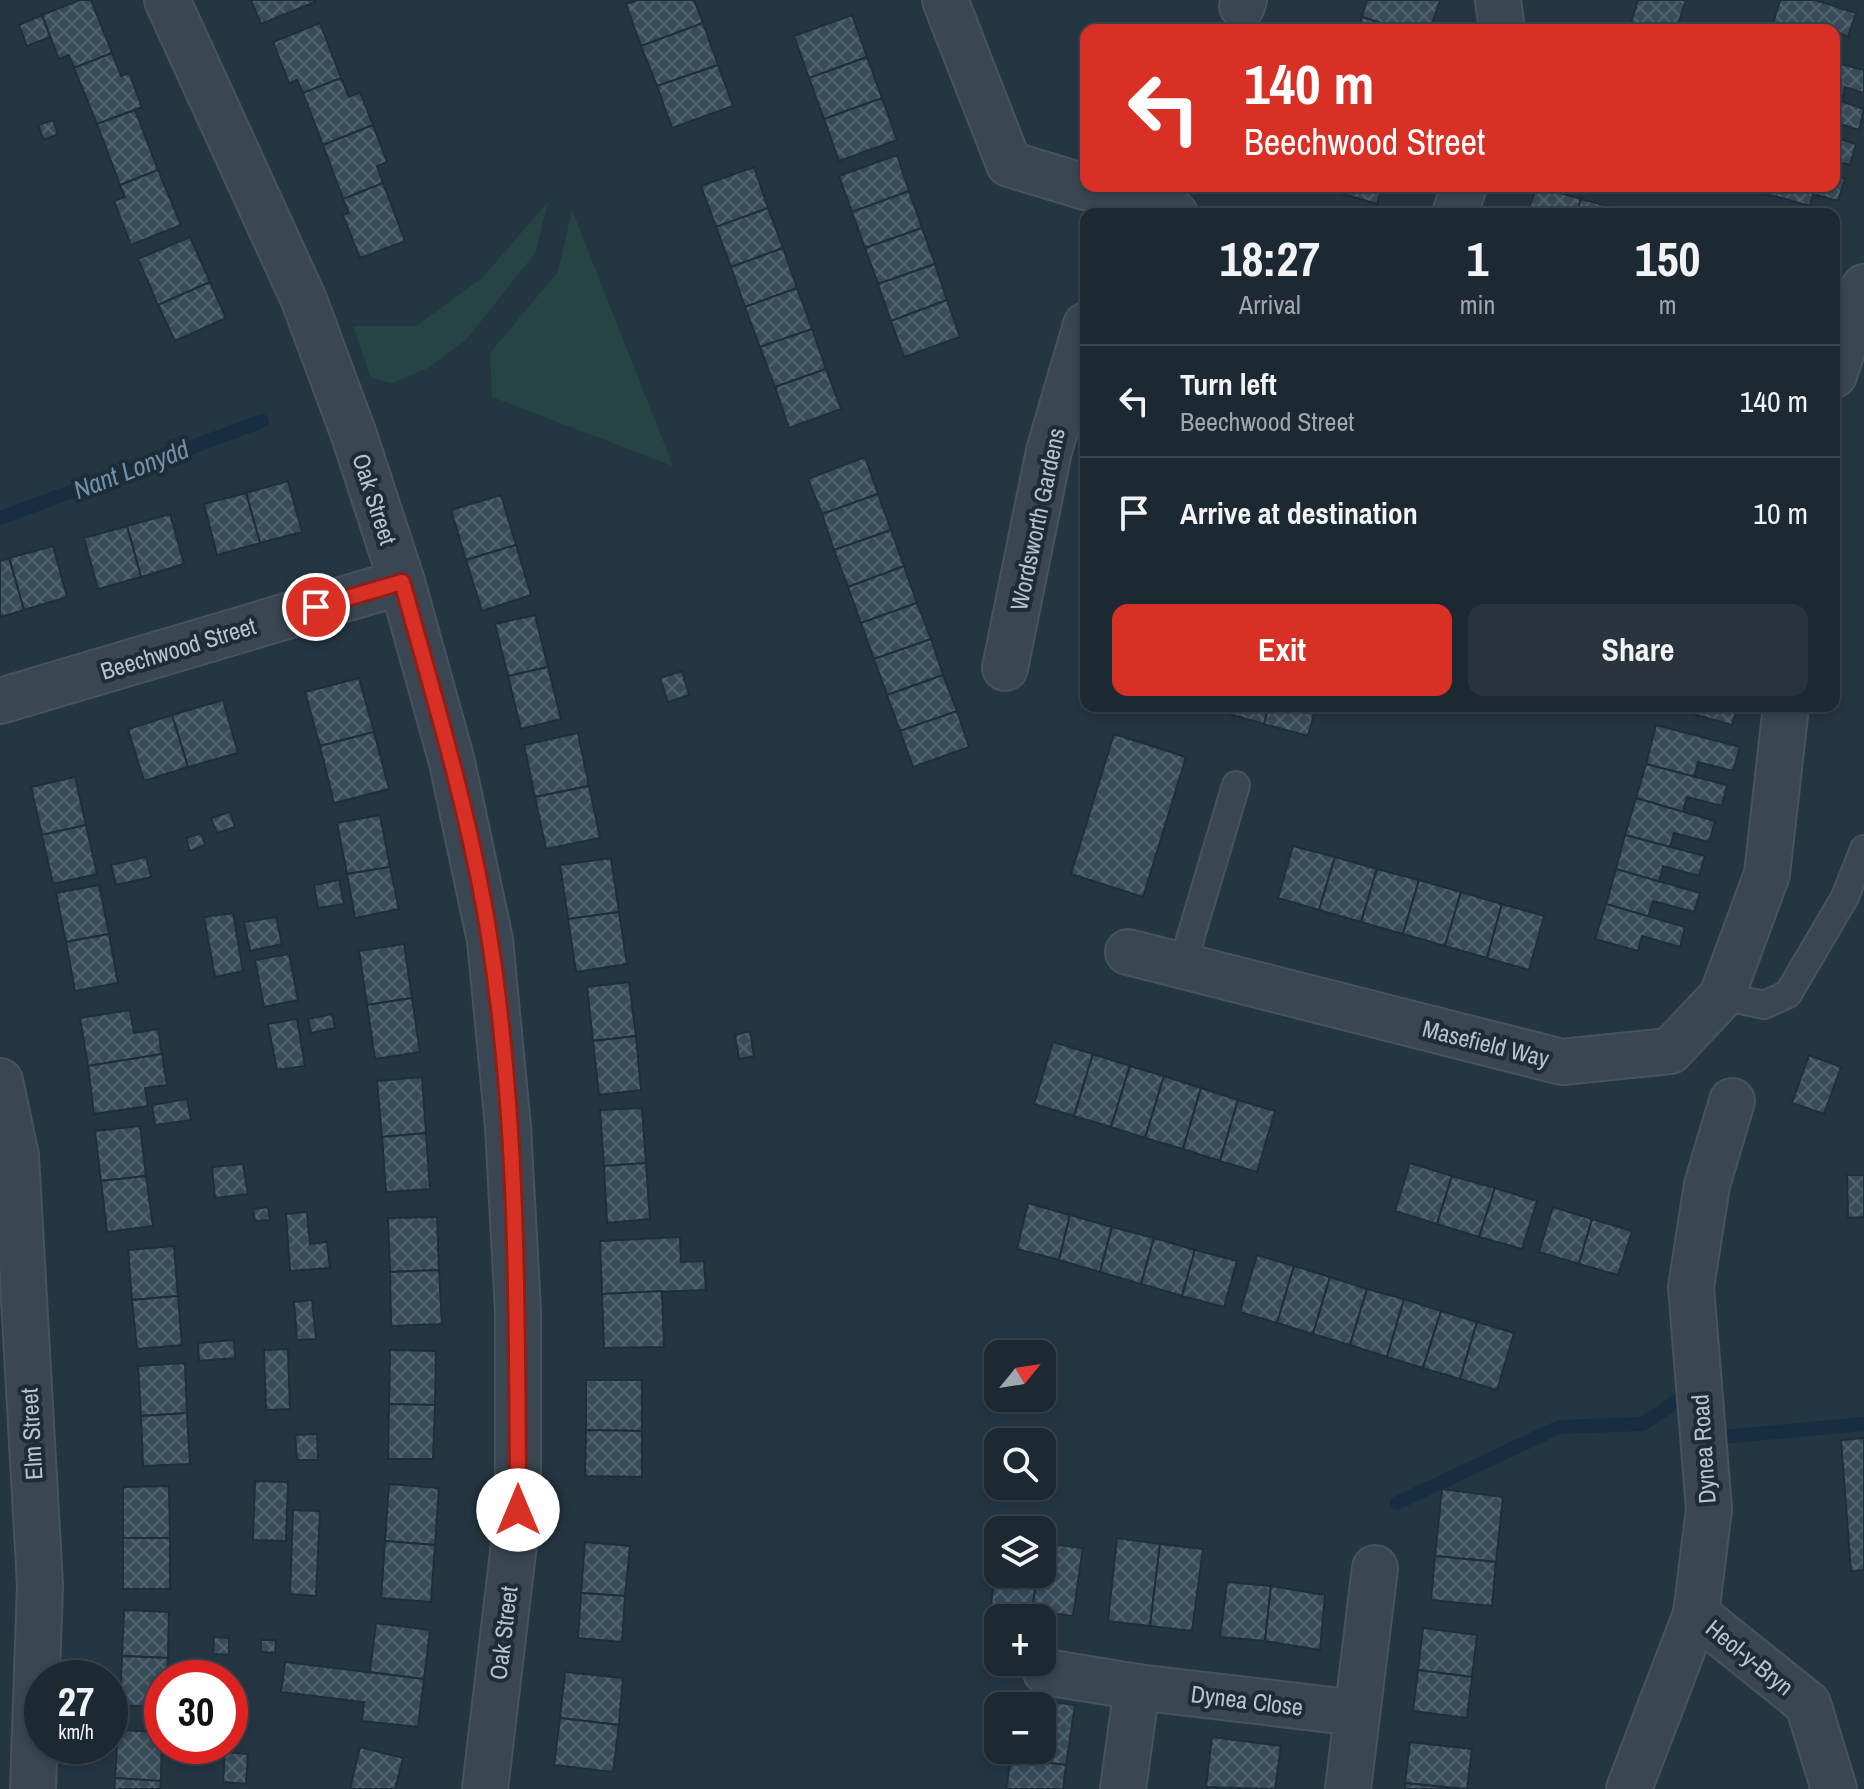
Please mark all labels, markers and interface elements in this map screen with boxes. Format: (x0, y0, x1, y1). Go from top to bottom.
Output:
text: 140 m (1244, 46, 1374, 121)
icon: left (1112, 56, 1216, 160)
text: Beechwood Street (1244, 118, 1485, 166)
text: 18:27 (1220, 226, 1320, 291)
text: 1 (1467, 226, 1488, 291)
text: 150 (1635, 226, 1700, 291)
text: Arrival (1239, 287, 1301, 322)
text: min (1460, 287, 1495, 322)
text: m (1659, 287, 1677, 322)
text: Turn left (1180, 364, 1277, 404)
icon: left (1112, 379, 1156, 423)
text: 140 m (1740, 381, 1808, 421)
text: Beechwood Street (1180, 404, 1354, 439)
street label: Wordsworth Gardens (1002, 425, 1072, 613)
water label: Nant Lonydd (68, 431, 194, 507)
street label: Oak Street (345, 449, 405, 549)
icon: arrive (1112, 491, 1156, 535)
text: Arrive at destination (1180, 493, 1418, 533)
text: 10 m (1753, 493, 1808, 533)
pin (282, 573, 350, 641)
icon: arrive (294, 585, 338, 629)
button: Exit (1112, 604, 1452, 696)
button: Share (1468, 604, 1808, 696)
street label: Beechwood Street (96, 609, 260, 687)
street label: Masefield Way (1419, 1012, 1553, 1074)
north arrow (984, 1340, 1056, 1412)
map controls (984, 1340, 1056, 1764)
street label: Elm Street (13, 1387, 49, 1481)
street label: Dynea Road (1683, 1393, 1723, 1505)
button: search (984, 1428, 1056, 1500)
position arrow (476, 1468, 560, 1552)
button: layers (984, 1516, 1056, 1588)
street label: Oak Street (481, 1584, 525, 1682)
button: + (984, 1604, 1056, 1676)
street label: Heol-y-Bryn (1700, 1612, 1800, 1702)
speed limit sign: 30 (144, 1660, 248, 1764)
text: 27 (58, 1675, 94, 1728)
street label: Dynea Close (1189, 1677, 1305, 1723)
button: − (984, 1692, 1056, 1764)
text: km/h (58, 1718, 94, 1745)

